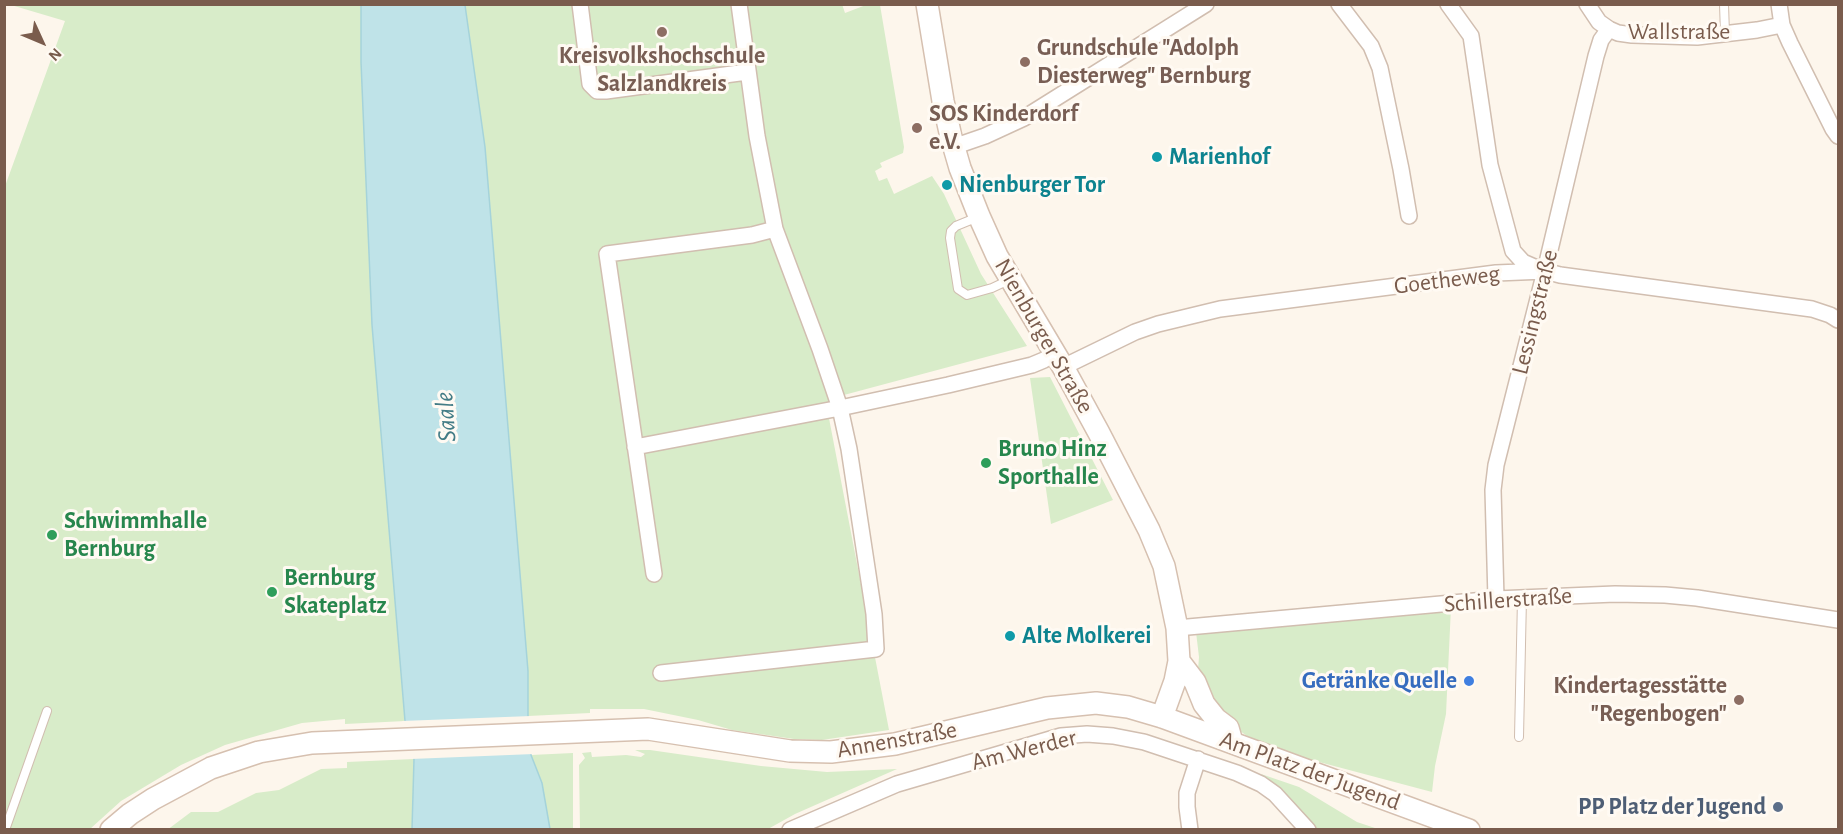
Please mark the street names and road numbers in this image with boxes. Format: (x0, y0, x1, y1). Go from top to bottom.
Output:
street label: Wallstraße (1628, 18, 1730, 46)
street label: Lessingstraße (1506, 246, 1564, 378)
street label: Nienburger Straße (988, 253, 1100, 419)
street label: Goetheweg (1392, 259, 1502, 301)
street label: Schillerstraße (1443, 581, 1573, 619)
street label: Annenstraße (835, 715, 959, 765)
street label: Am Werder (969, 723, 1079, 777)
street label: Am Platz der Jugend (1216, 725, 1404, 817)

